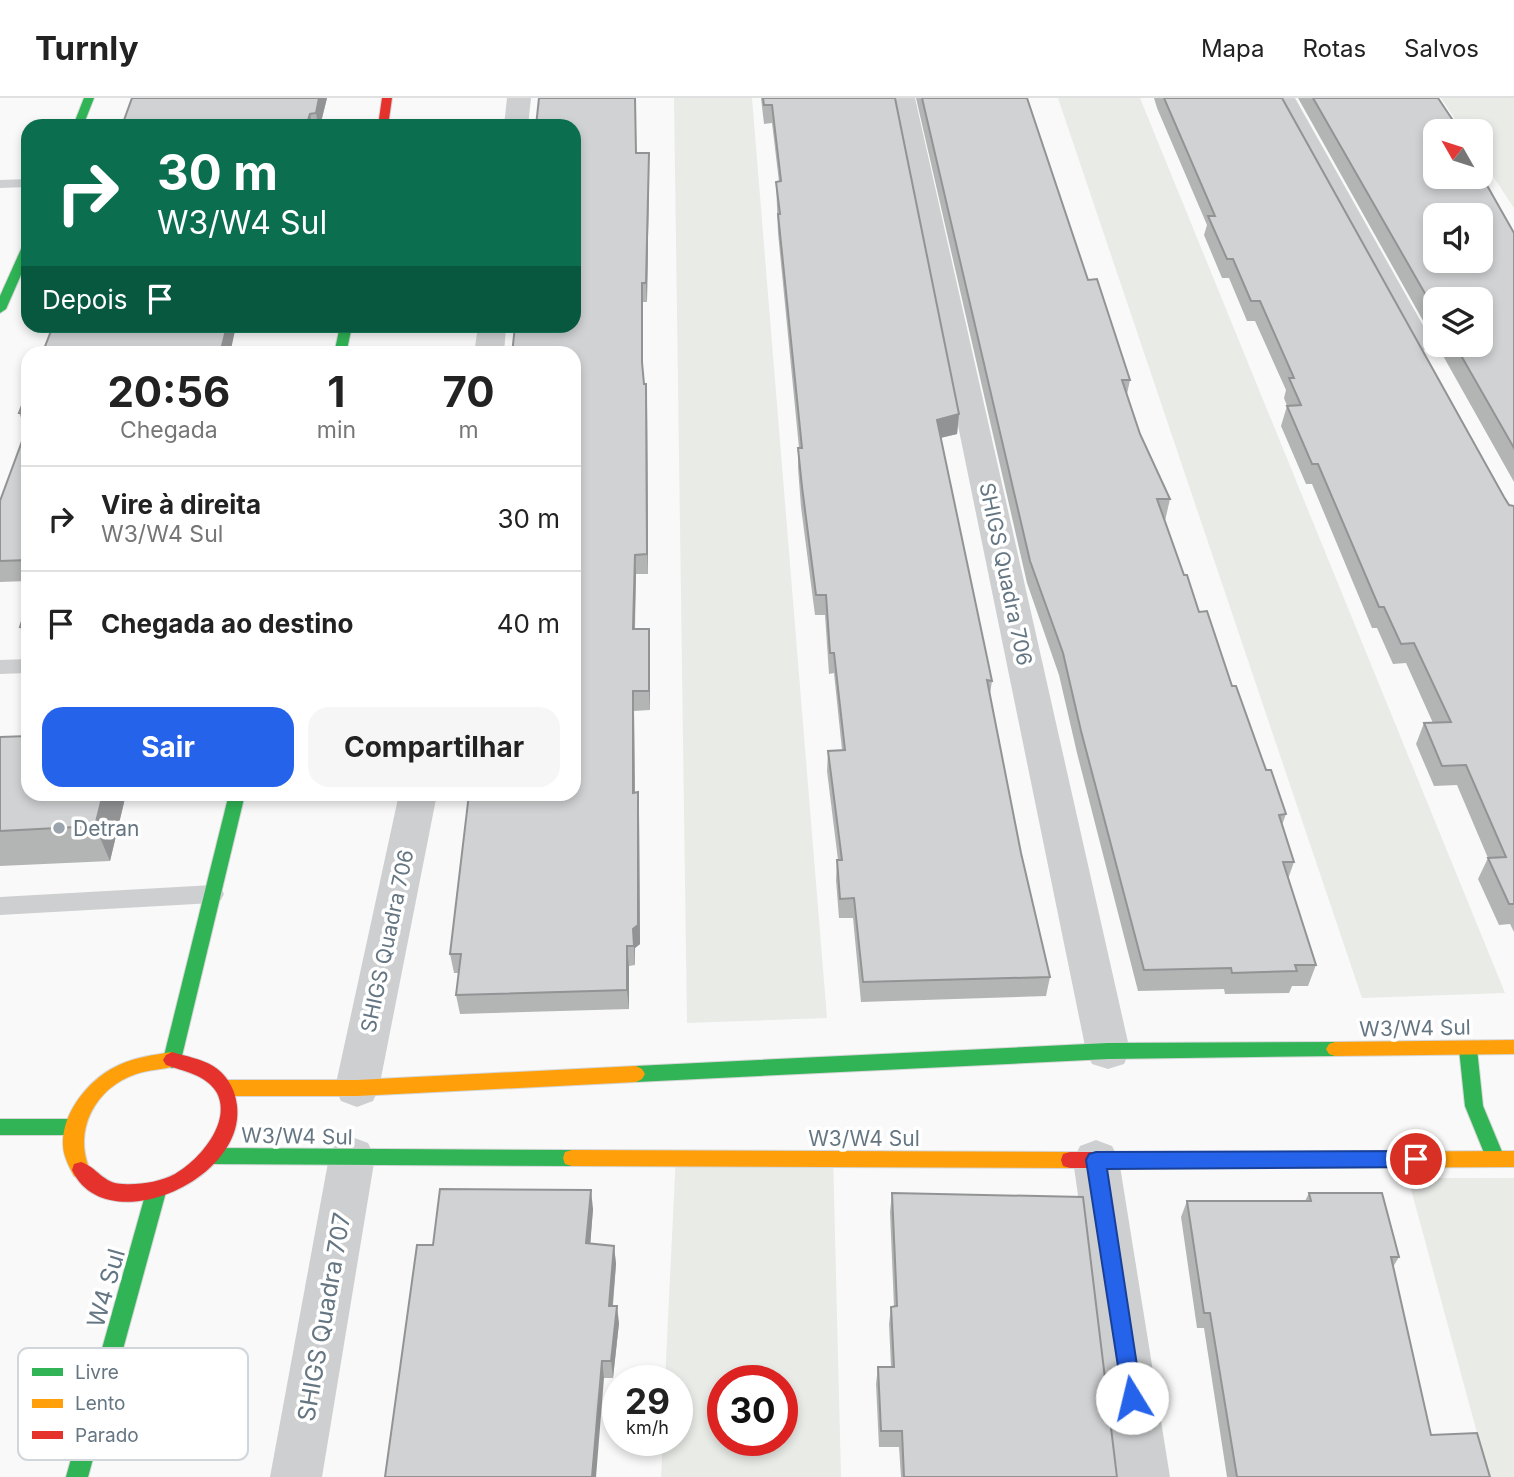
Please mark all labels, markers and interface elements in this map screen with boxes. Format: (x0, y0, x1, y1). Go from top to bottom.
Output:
text: Turnly (35, 28, 139, 68)
text: Mapa (1201, 34, 1265, 63)
text: Rotas (1303, 34, 1366, 63)
text: Salvos (1404, 34, 1479, 63)
north arrow (1423, 119, 1493, 189)
map controls (1423, 119, 1493, 357)
text: 30 m (157, 143, 278, 202)
icon: right (42, 147, 133, 238)
text: W3/W4 Sul (157, 203, 327, 242)
button: sound (1423, 203, 1493, 273)
icon: arrive (141, 280, 179, 318)
text: Depois (42, 284, 127, 315)
button: layers (1423, 287, 1493, 357)
text: 20:56 (107, 366, 230, 417)
text: 1 (327, 366, 345, 417)
text: 70 (442, 366, 495, 417)
text: Chegada (120, 416, 218, 444)
text: min (317, 416, 356, 444)
text: m (458, 416, 479, 444)
street label: SHIGS Quadra 706 (974, 480, 1038, 668)
text: Vire à direita (101, 489, 261, 520)
icon: right (42, 500, 80, 538)
text: 30 m (497, 503, 560, 534)
text: W3/W4 Sul (101, 520, 223, 548)
icon: arrive (42, 605, 80, 643)
text: Chegada ao destino (101, 608, 353, 639)
text: 40 m (497, 608, 560, 639)
button: Sair (42, 707, 294, 787)
button: Compartilhar (308, 707, 560, 787)
place label: Detran (73, 816, 139, 841)
marker: Detran (51, 820, 67, 836)
street label: SHIGS Quadra 706 (355, 847, 419, 1035)
street label: W3/W4 Sul (1359, 1015, 1471, 1041)
street label: W3/W4 Sul (241, 1123, 353, 1149)
street label: W3/W4 Sul (808, 1126, 920, 1151)
pin (1386, 1129, 1446, 1189)
icon: arrive (1397, 1140, 1435, 1178)
street label: SHIGS Quadra 707 (291, 1211, 357, 1423)
street label: W4 Sul (81, 1245, 131, 1331)
legend (18, 1348, 248, 1460)
text: Livre (75, 1361, 119, 1384)
position arrow (1095, 1361, 1169, 1435)
speed limit sign: 30 (707, 1365, 798, 1456)
text: 29 (625, 1380, 670, 1422)
text: Lento (75, 1392, 125, 1415)
text: km/h (626, 1417, 669, 1438)
text: Parado (75, 1424, 139, 1447)

